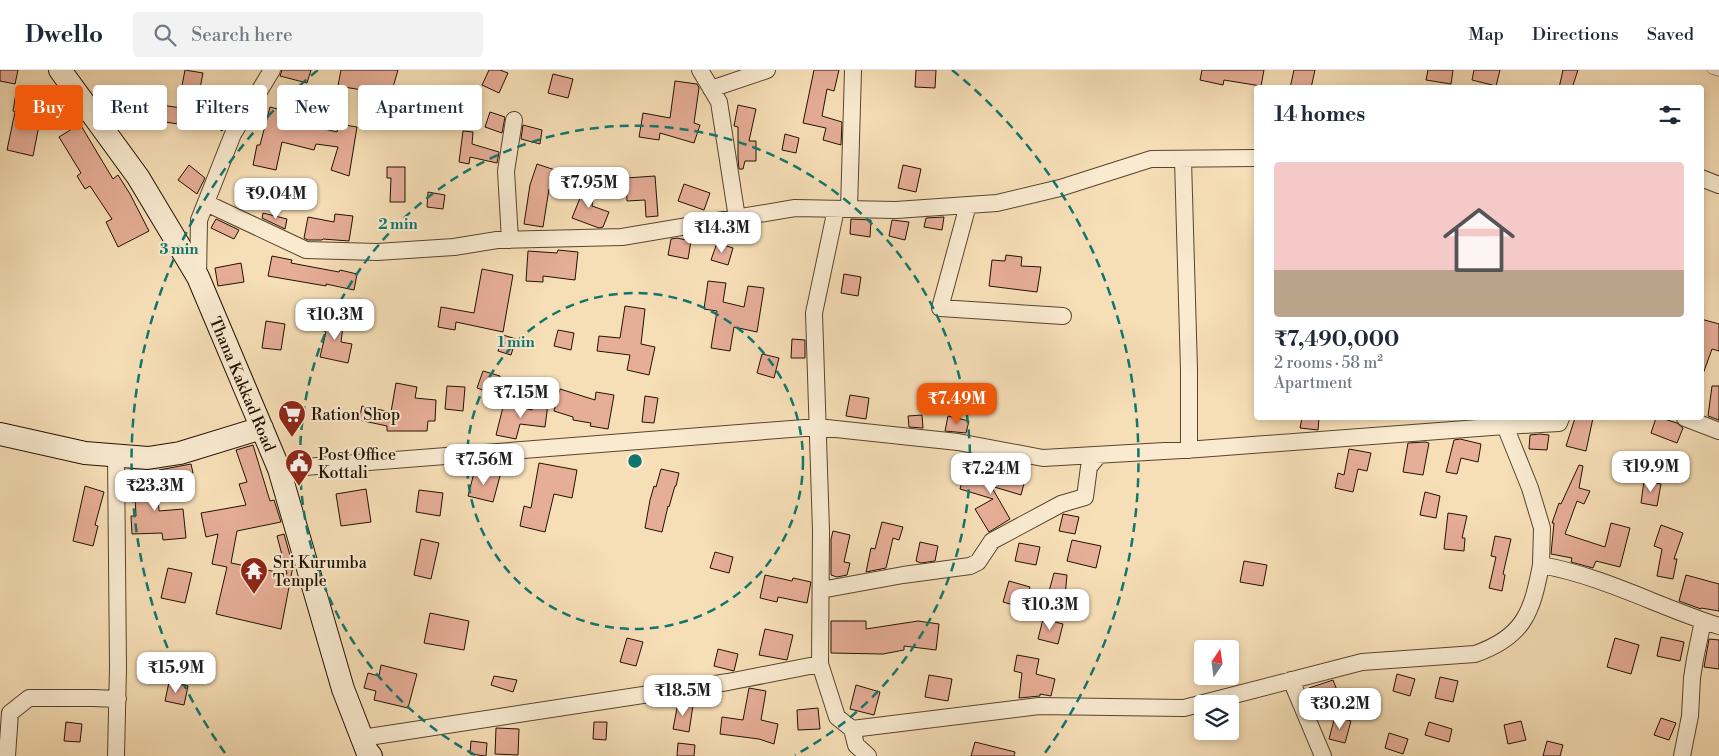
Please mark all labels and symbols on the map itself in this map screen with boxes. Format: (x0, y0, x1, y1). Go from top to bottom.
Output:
pin: ₹7.95M (548, 166, 630, 209)
pin: ₹9.04M (235, 178, 317, 220)
pin: ₹14.3M (681, 212, 763, 254)
text: 2 min (378, 215, 418, 234)
text: 3 min (159, 240, 199, 259)
pin: ₹10.3M (294, 298, 376, 341)
street label: Thana Kakkad Road (205, 314, 280, 455)
text: 1 min (497, 333, 535, 352)
pin: ₹7.15M (480, 376, 562, 419)
pin: ₹7.49M (916, 382, 998, 425)
supermarket icon: Ration Shop (277, 399, 307, 438)
place label: Ration Shop (311, 405, 400, 425)
pin: ₹7.56M (443, 444, 525, 486)
place label: Post Office Kottali (318, 445, 396, 483)
public building icon: Post Office Kottali (284, 448, 314, 487)
pin: ₹19.9M (1610, 450, 1692, 493)
centre of rings (626, 452, 644, 470)
pin: ₹7.24M (950, 452, 1032, 495)
pin: ₹23.3M (114, 470, 196, 512)
place label: Sri Kurumba Temple (273, 553, 368, 591)
temple icon: Sri Kurumba Temple (239, 556, 269, 595)
pin: ₹10.3M (1009, 588, 1091, 631)
north arrow (1194, 640, 1239, 685)
pin: ₹15.9M (135, 652, 217, 694)
pin: ₹18.5M (642, 674, 724, 717)
pin: ₹30.2M (1299, 688, 1381, 730)

